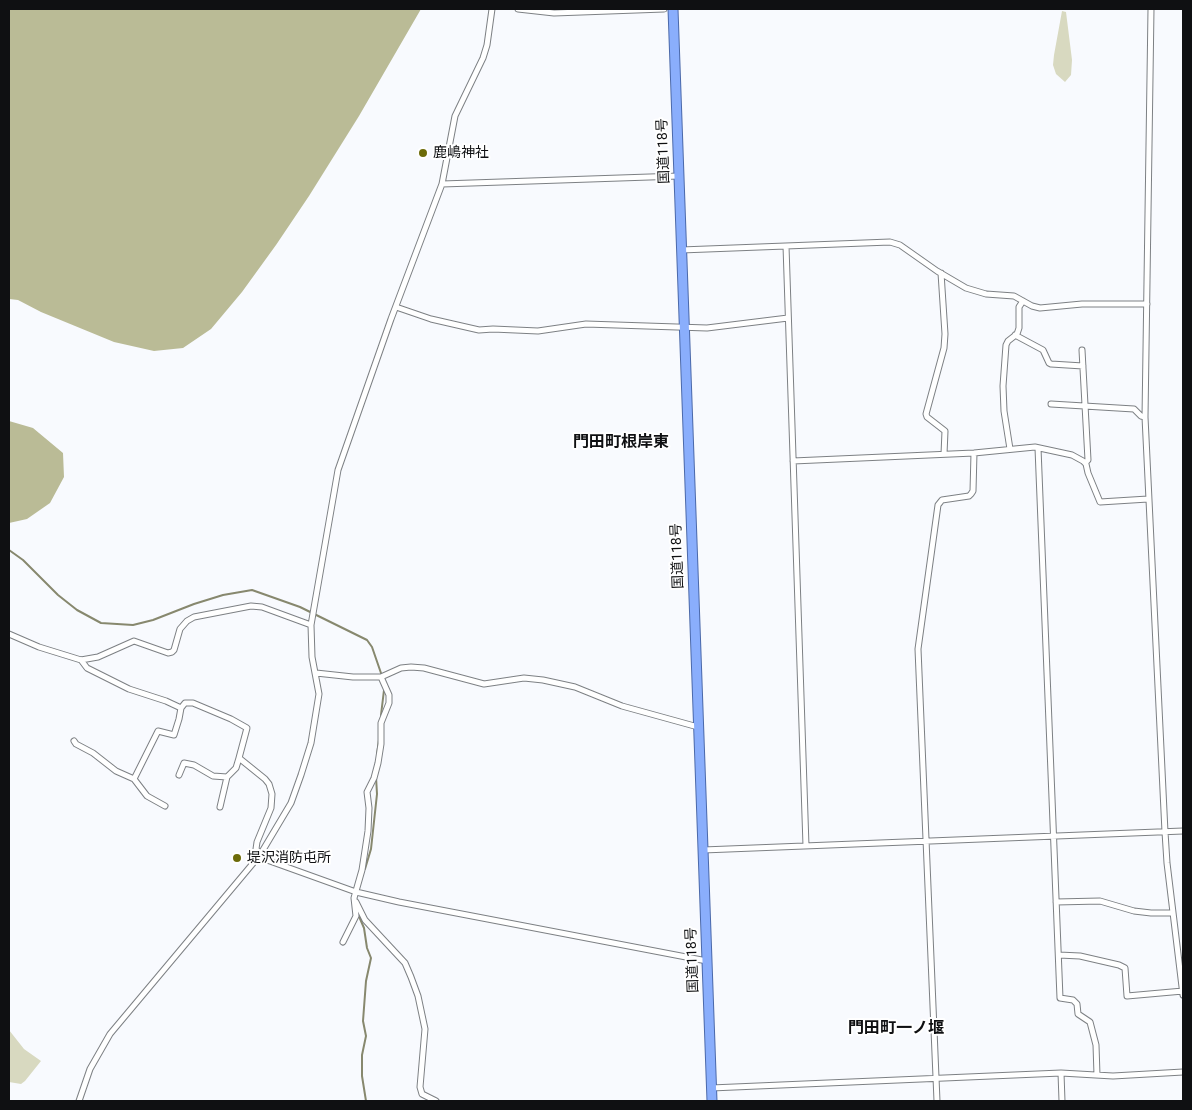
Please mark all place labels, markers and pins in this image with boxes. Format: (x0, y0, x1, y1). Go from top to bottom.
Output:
place label: 鹿嶋神社 (433, 145, 489, 161)
marker: 鹿嶋神社 (417, 147, 429, 159)
place label: 堤沢消防屯所 (247, 850, 331, 866)
marker: 堤沢消防屯所 (231, 852, 243, 864)

